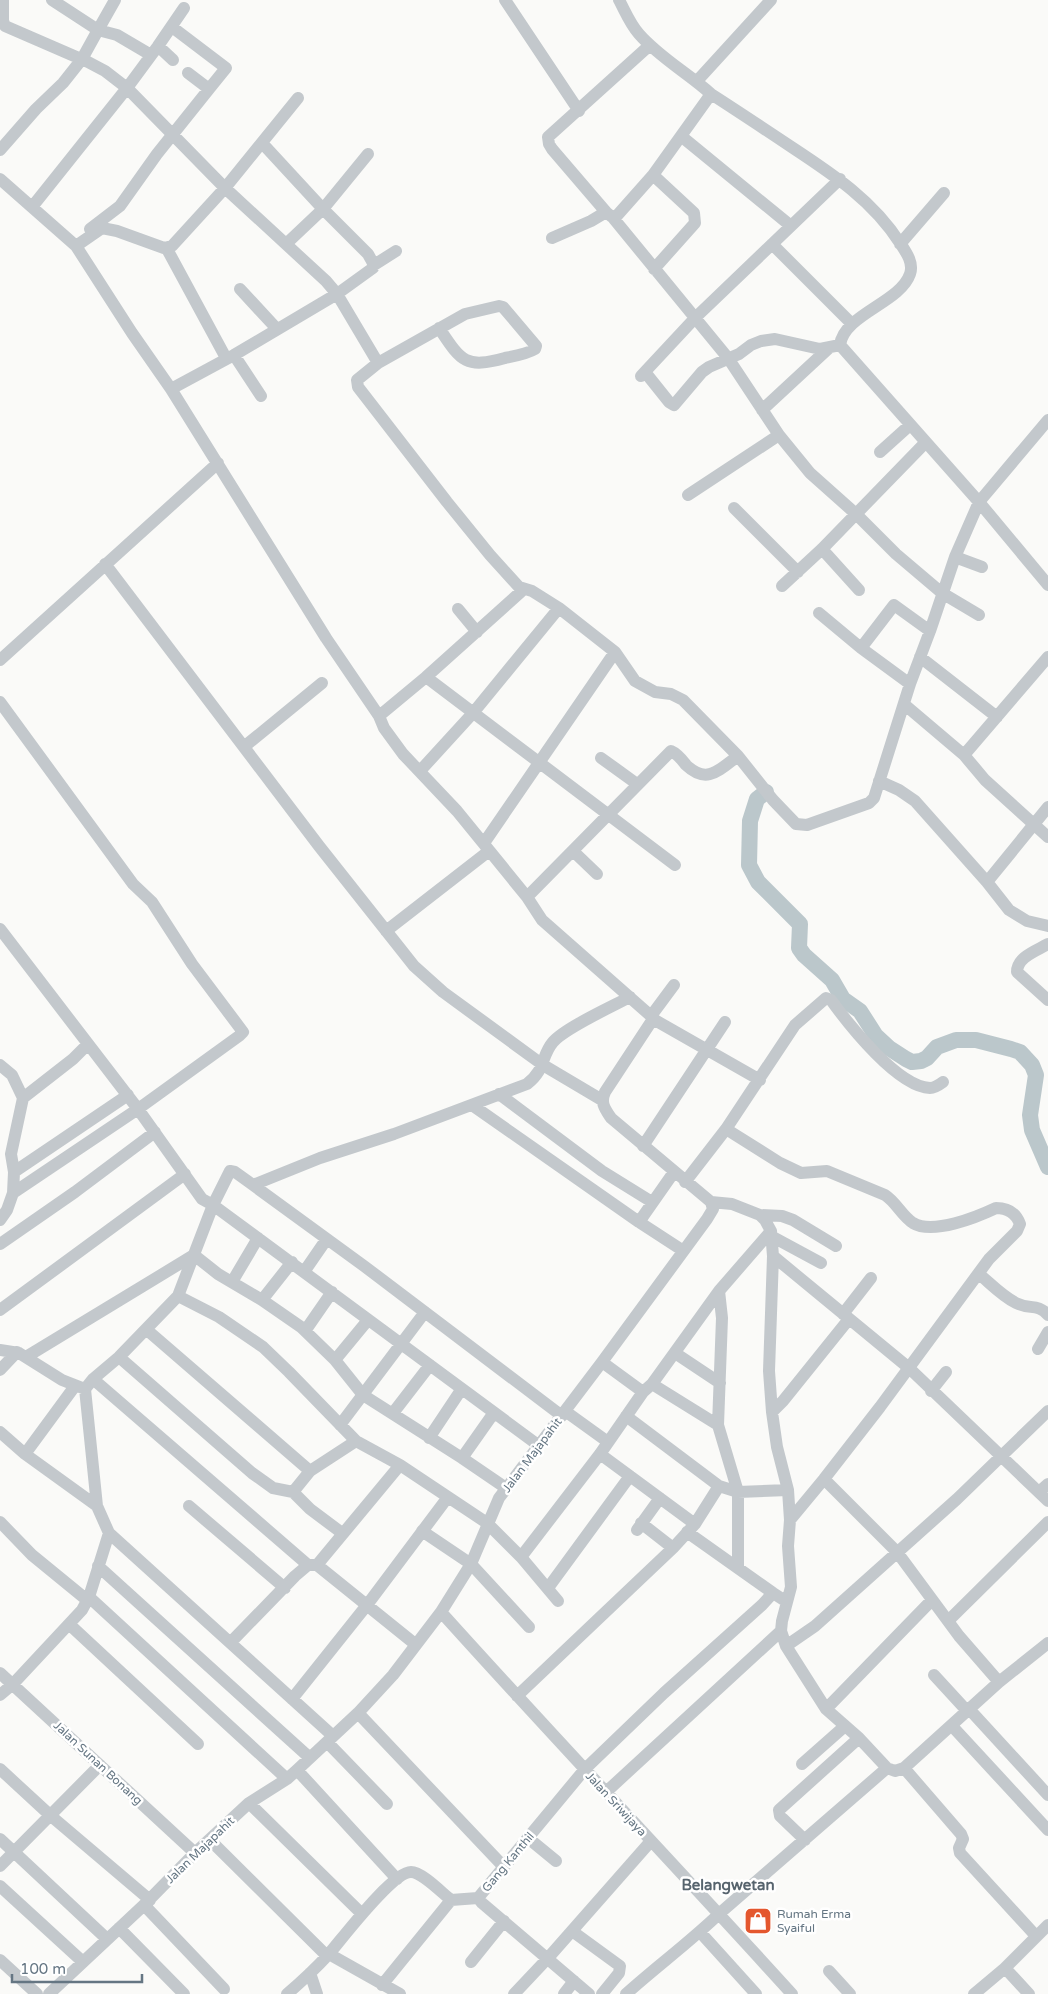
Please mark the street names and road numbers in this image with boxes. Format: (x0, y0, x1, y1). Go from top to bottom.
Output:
street label: Jalan Majapahit (499, 1415, 565, 1495)
street label: Jalan Sunan Bonang (51, 1718, 145, 1808)
street label: Jalan Sriwijaya (583, 1769, 649, 1839)
street label: Jalan Majapahit (163, 1813, 237, 1886)
street label: Gang Kanthil (479, 1829, 537, 1895)

